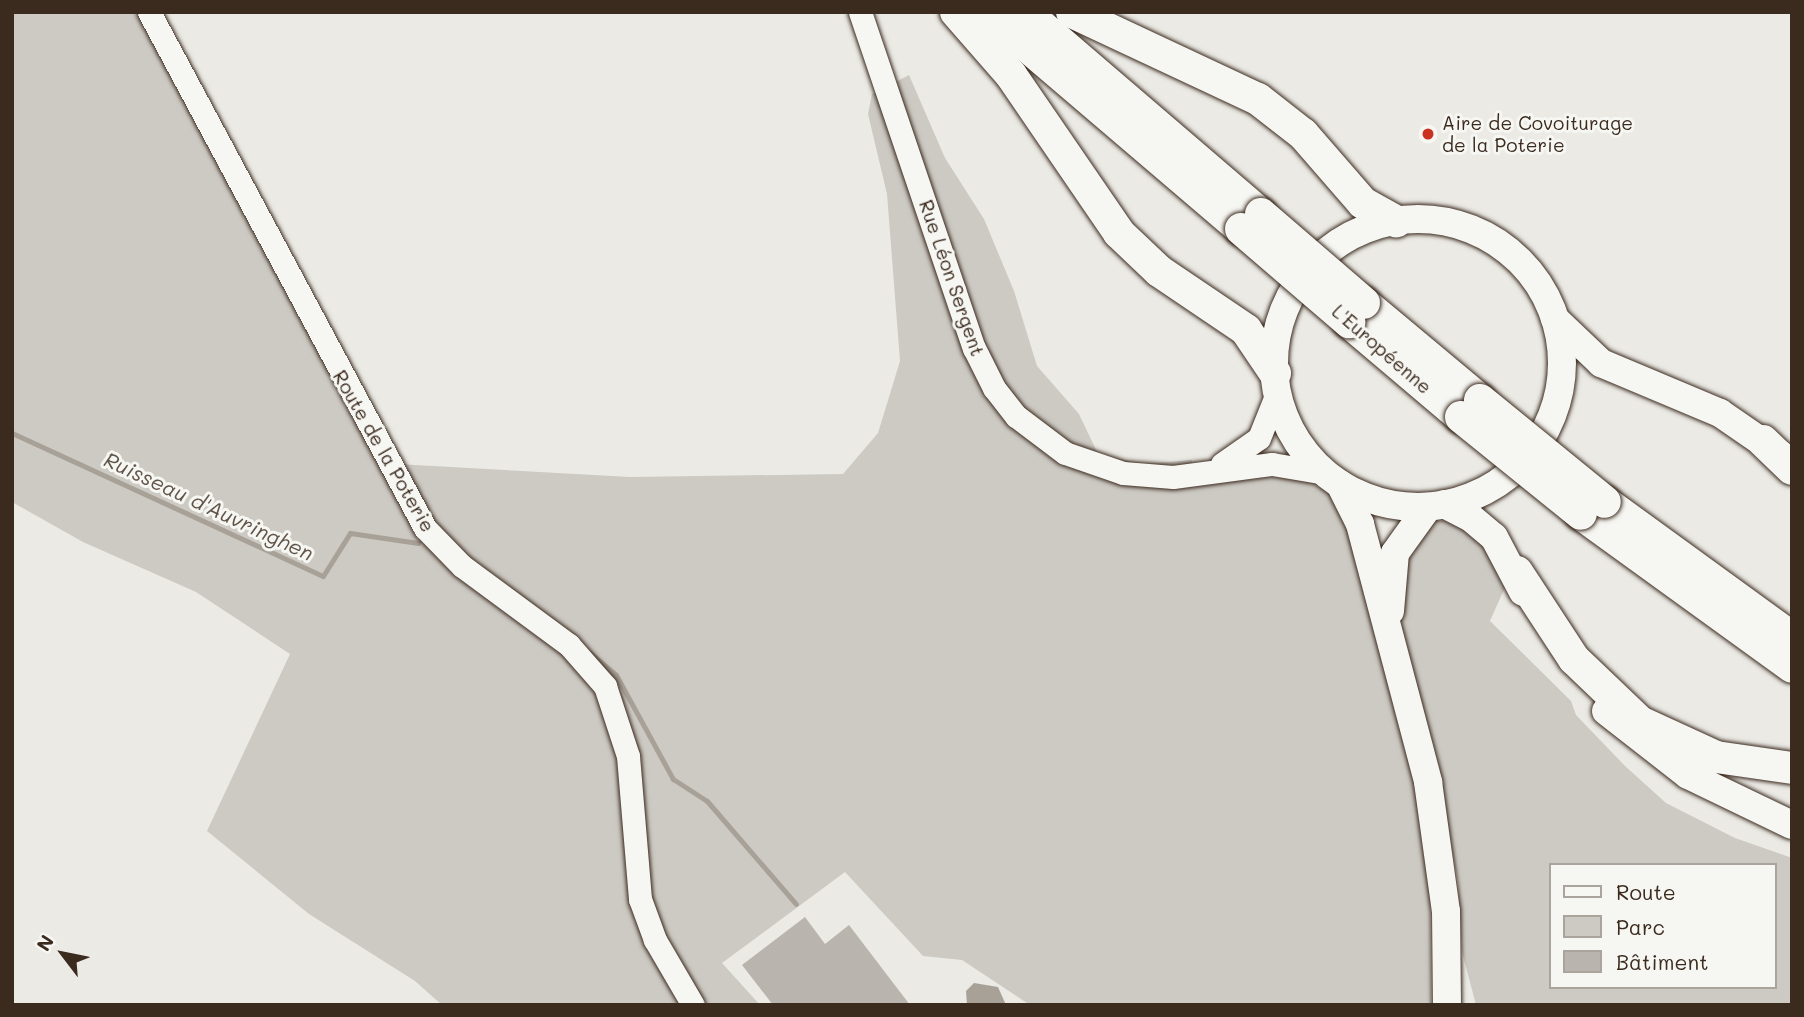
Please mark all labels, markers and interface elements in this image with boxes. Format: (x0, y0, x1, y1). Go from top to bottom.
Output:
place label: Aire de Covoiturage de la Poterie (1442, 112, 1633, 156)
marker: Aire de Covoiturage de la Poterie (1420, 126, 1436, 142)
street label: Rue Léon Sergent (915, 197, 989, 359)
street label: L'Européenne (1328, 300, 1436, 398)
street label: Route de la Poterie (328, 366, 440, 536)
water label: Ruisseau d'Auvringhen (100, 446, 318, 566)
legend (1548, 863, 1776, 989)
text: Route (1616, 878, 1676, 905)
text: Parc (1616, 913, 1665, 940)
north arrow (28, 919, 98, 989)
text: N (30, 930, 59, 955)
text: Bâtiment (1616, 948, 1708, 975)

